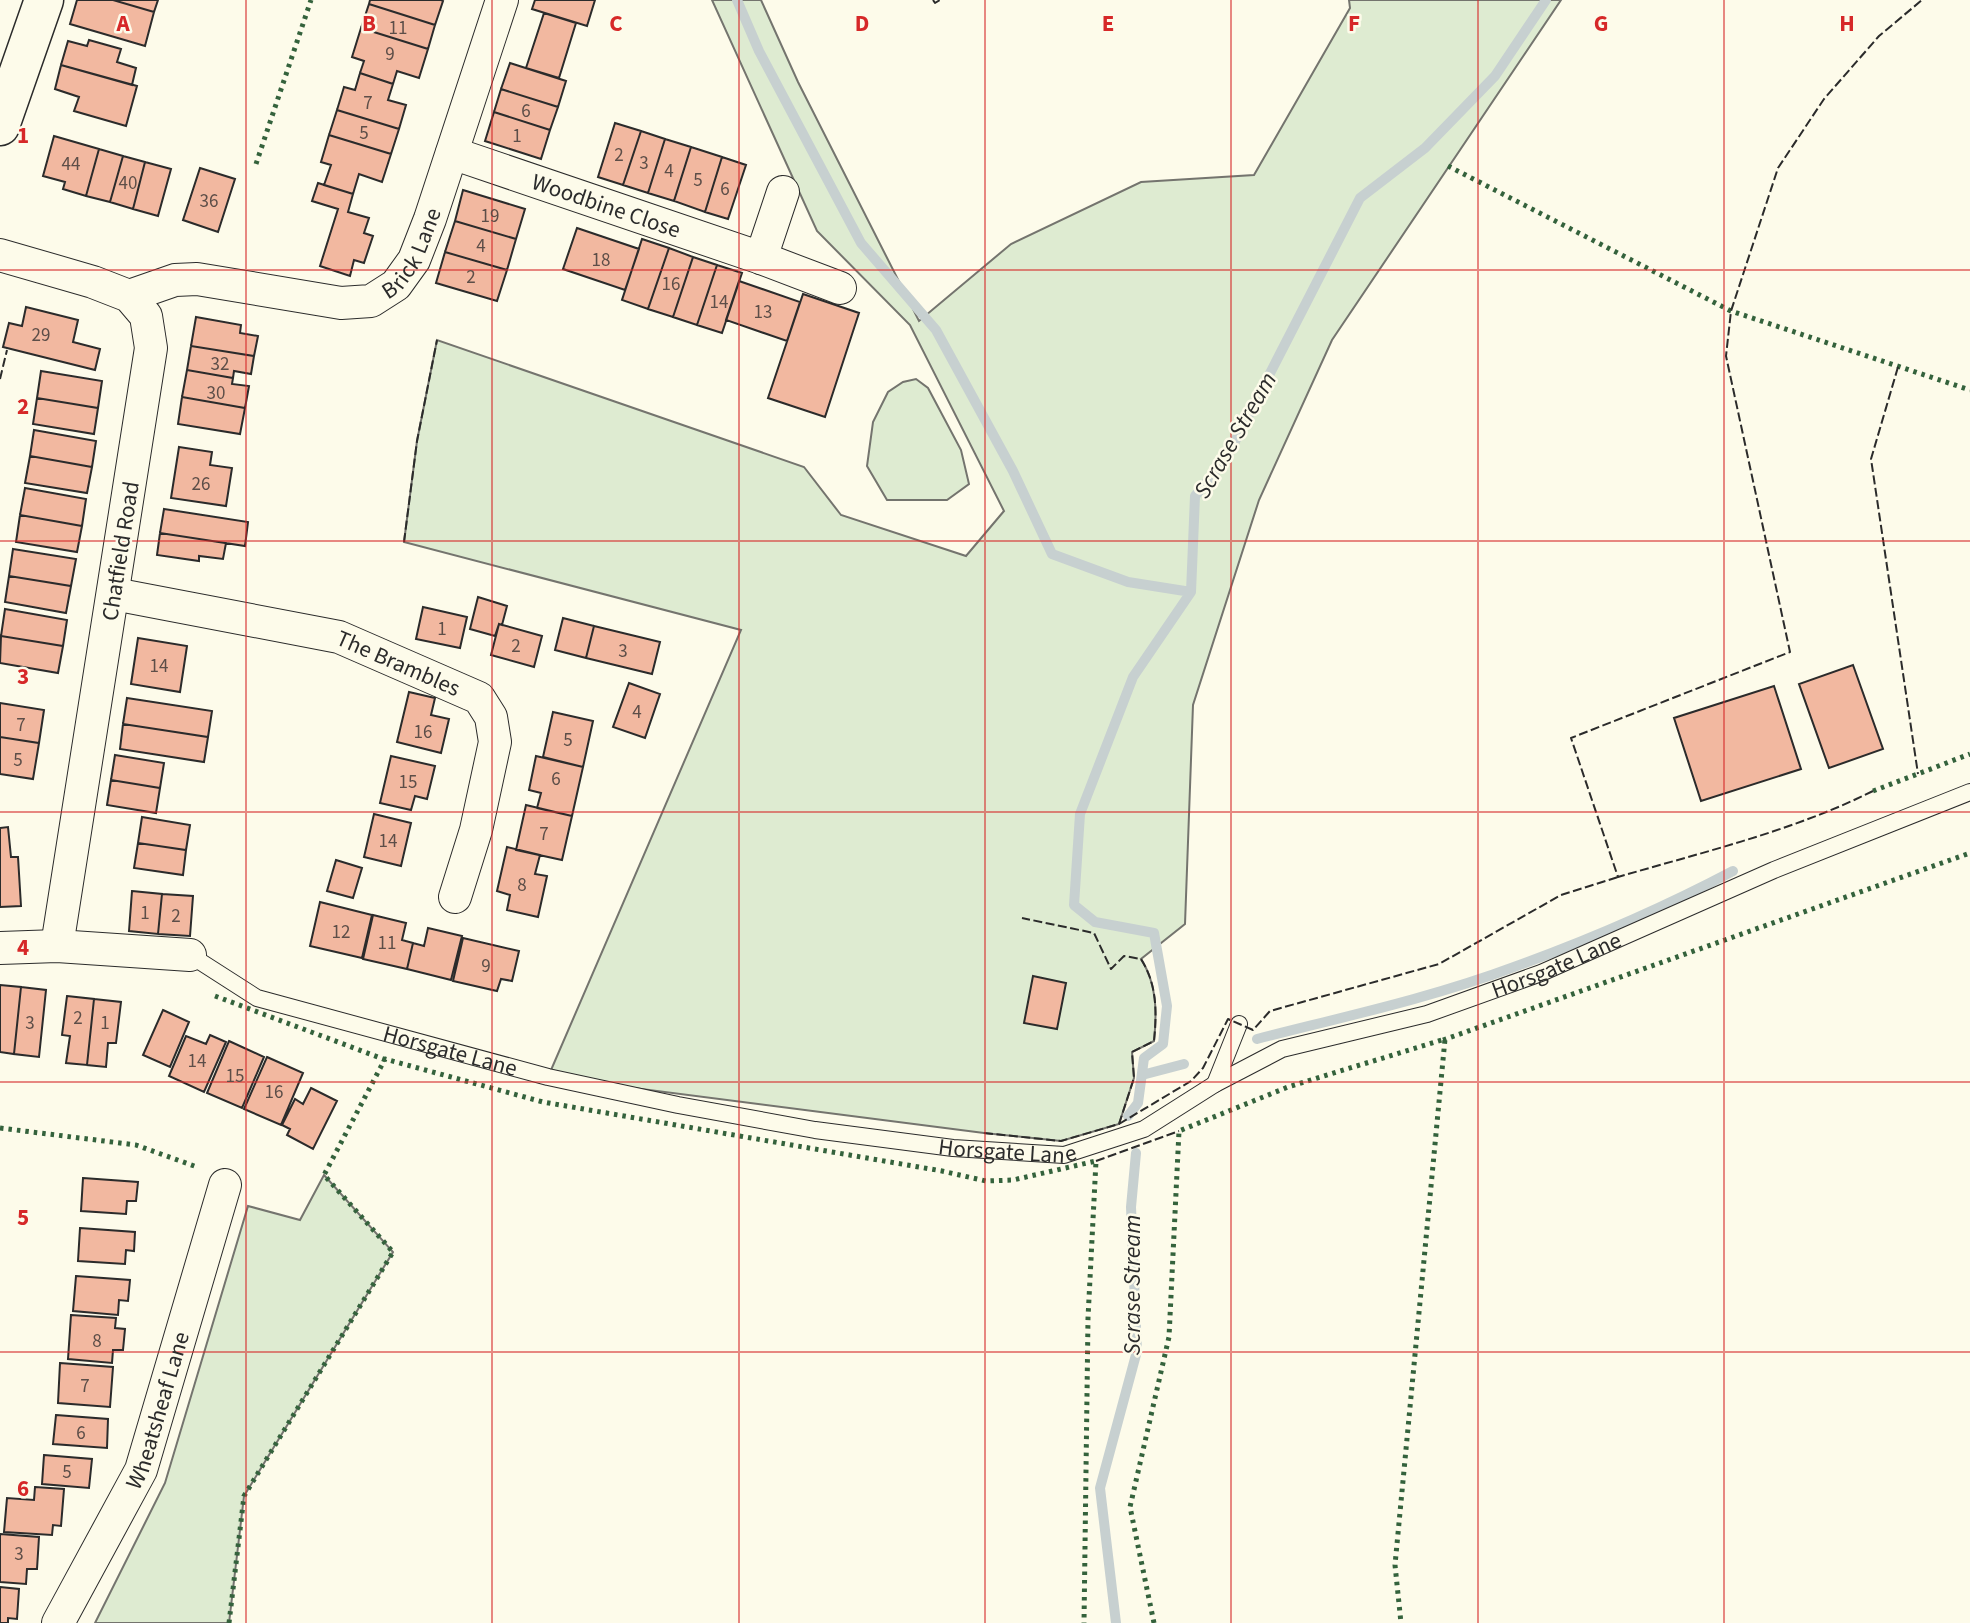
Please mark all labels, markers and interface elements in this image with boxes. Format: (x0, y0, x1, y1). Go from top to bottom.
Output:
text: A (115, 7, 130, 40)
text: B (362, 7, 376, 40)
text: C (609, 7, 623, 40)
text: D (855, 7, 869, 40)
text: E (1102, 7, 1114, 40)
text: F (1348, 7, 1360, 40)
text: G (1594, 7, 1608, 40)
text: H (1839, 7, 1855, 40)
house number: 11 (389, 15, 407, 42)
house number: 9 (385, 41, 395, 68)
house number: 7 (363, 90, 373, 117)
house number: 6 (521, 98, 531, 125)
text: 1 (17, 119, 29, 152)
house number: 5 (359, 120, 369, 147)
house number: 1 (512, 123, 522, 150)
house number: 2 (614, 142, 624, 169)
house number: 3 (639, 150, 649, 177)
house number: 44 (62, 151, 80, 178)
house number: 4 (664, 158, 674, 185)
street label: Woodbine Close (527, 165, 685, 247)
house number: 5 (693, 167, 703, 194)
house number: 40 (119, 170, 137, 197)
house number: 6 (720, 176, 730, 203)
house number: 36 (200, 188, 218, 215)
house number: 19 (481, 203, 499, 230)
street label: Brick Lane (375, 204, 450, 307)
house number: 4 (476, 233, 486, 260)
house number: 18 (592, 247, 610, 274)
house number: 2 (466, 264, 476, 291)
house number: 16 (662, 271, 680, 298)
house number: 14 (710, 289, 728, 316)
house number: 13 (754, 299, 772, 326)
house number: 29 (32, 322, 50, 349)
house number: 32 (211, 351, 229, 378)
water label: Scrase Stream (1185, 366, 1286, 505)
house number: 30 (207, 380, 225, 407)
text: 2 (17, 390, 29, 423)
house number: 26 (192, 471, 210, 498)
street label: Chatfield Road (93, 479, 148, 623)
house number: 1 (437, 616, 447, 643)
street label: The Brambles (331, 622, 466, 705)
house number: 2 (511, 633, 521, 660)
house number: 3 (618, 638, 628, 665)
house number: 14 (150, 653, 168, 680)
text: 3 (17, 660, 29, 693)
house number: 4 (632, 699, 642, 726)
house number: 7 (16, 712, 26, 739)
house number: 16 (414, 719, 432, 746)
house number: 5 (563, 727, 573, 754)
house number: 5 (13, 747, 23, 774)
house number: 6 (551, 766, 561, 793)
house number: 15 (399, 769, 417, 796)
house number: 7 (539, 821, 549, 848)
house number: 14 (379, 828, 397, 855)
house number: 8 (517, 872, 527, 899)
house number: 1 (140, 900, 150, 927)
house number: 2 (171, 903, 181, 930)
house number: 12 (332, 919, 350, 946)
street label: Horsgate Lane (1487, 924, 1627, 1007)
house number: 11 (378, 930, 396, 957)
text: 4 (17, 931, 29, 964)
house number: 9 (481, 953, 491, 980)
house number: 2 (73, 1005, 83, 1032)
house number: 3 (25, 1010, 35, 1037)
house number: 1 (100, 1010, 110, 1037)
street label: Horsgate Lane (379, 1017, 521, 1085)
house number: 14 (188, 1048, 206, 1075)
house number: 15 (226, 1063, 244, 1090)
house number: 16 (265, 1079, 283, 1106)
street label: Horsgate Lane (936, 1130, 1081, 1172)
text: 5 (17, 1201, 29, 1234)
water label: Scrase Stream (1115, 1215, 1150, 1355)
house number: 8 (92, 1328, 102, 1355)
street label: Wheatsheaf Lane (117, 1328, 198, 1496)
house number: 7 (80, 1373, 90, 1400)
house number: 6 (76, 1420, 86, 1447)
house number: 5 (62, 1459, 72, 1486)
text: 6 (17, 1472, 29, 1505)
house number: 3 (14, 1541, 24, 1568)

